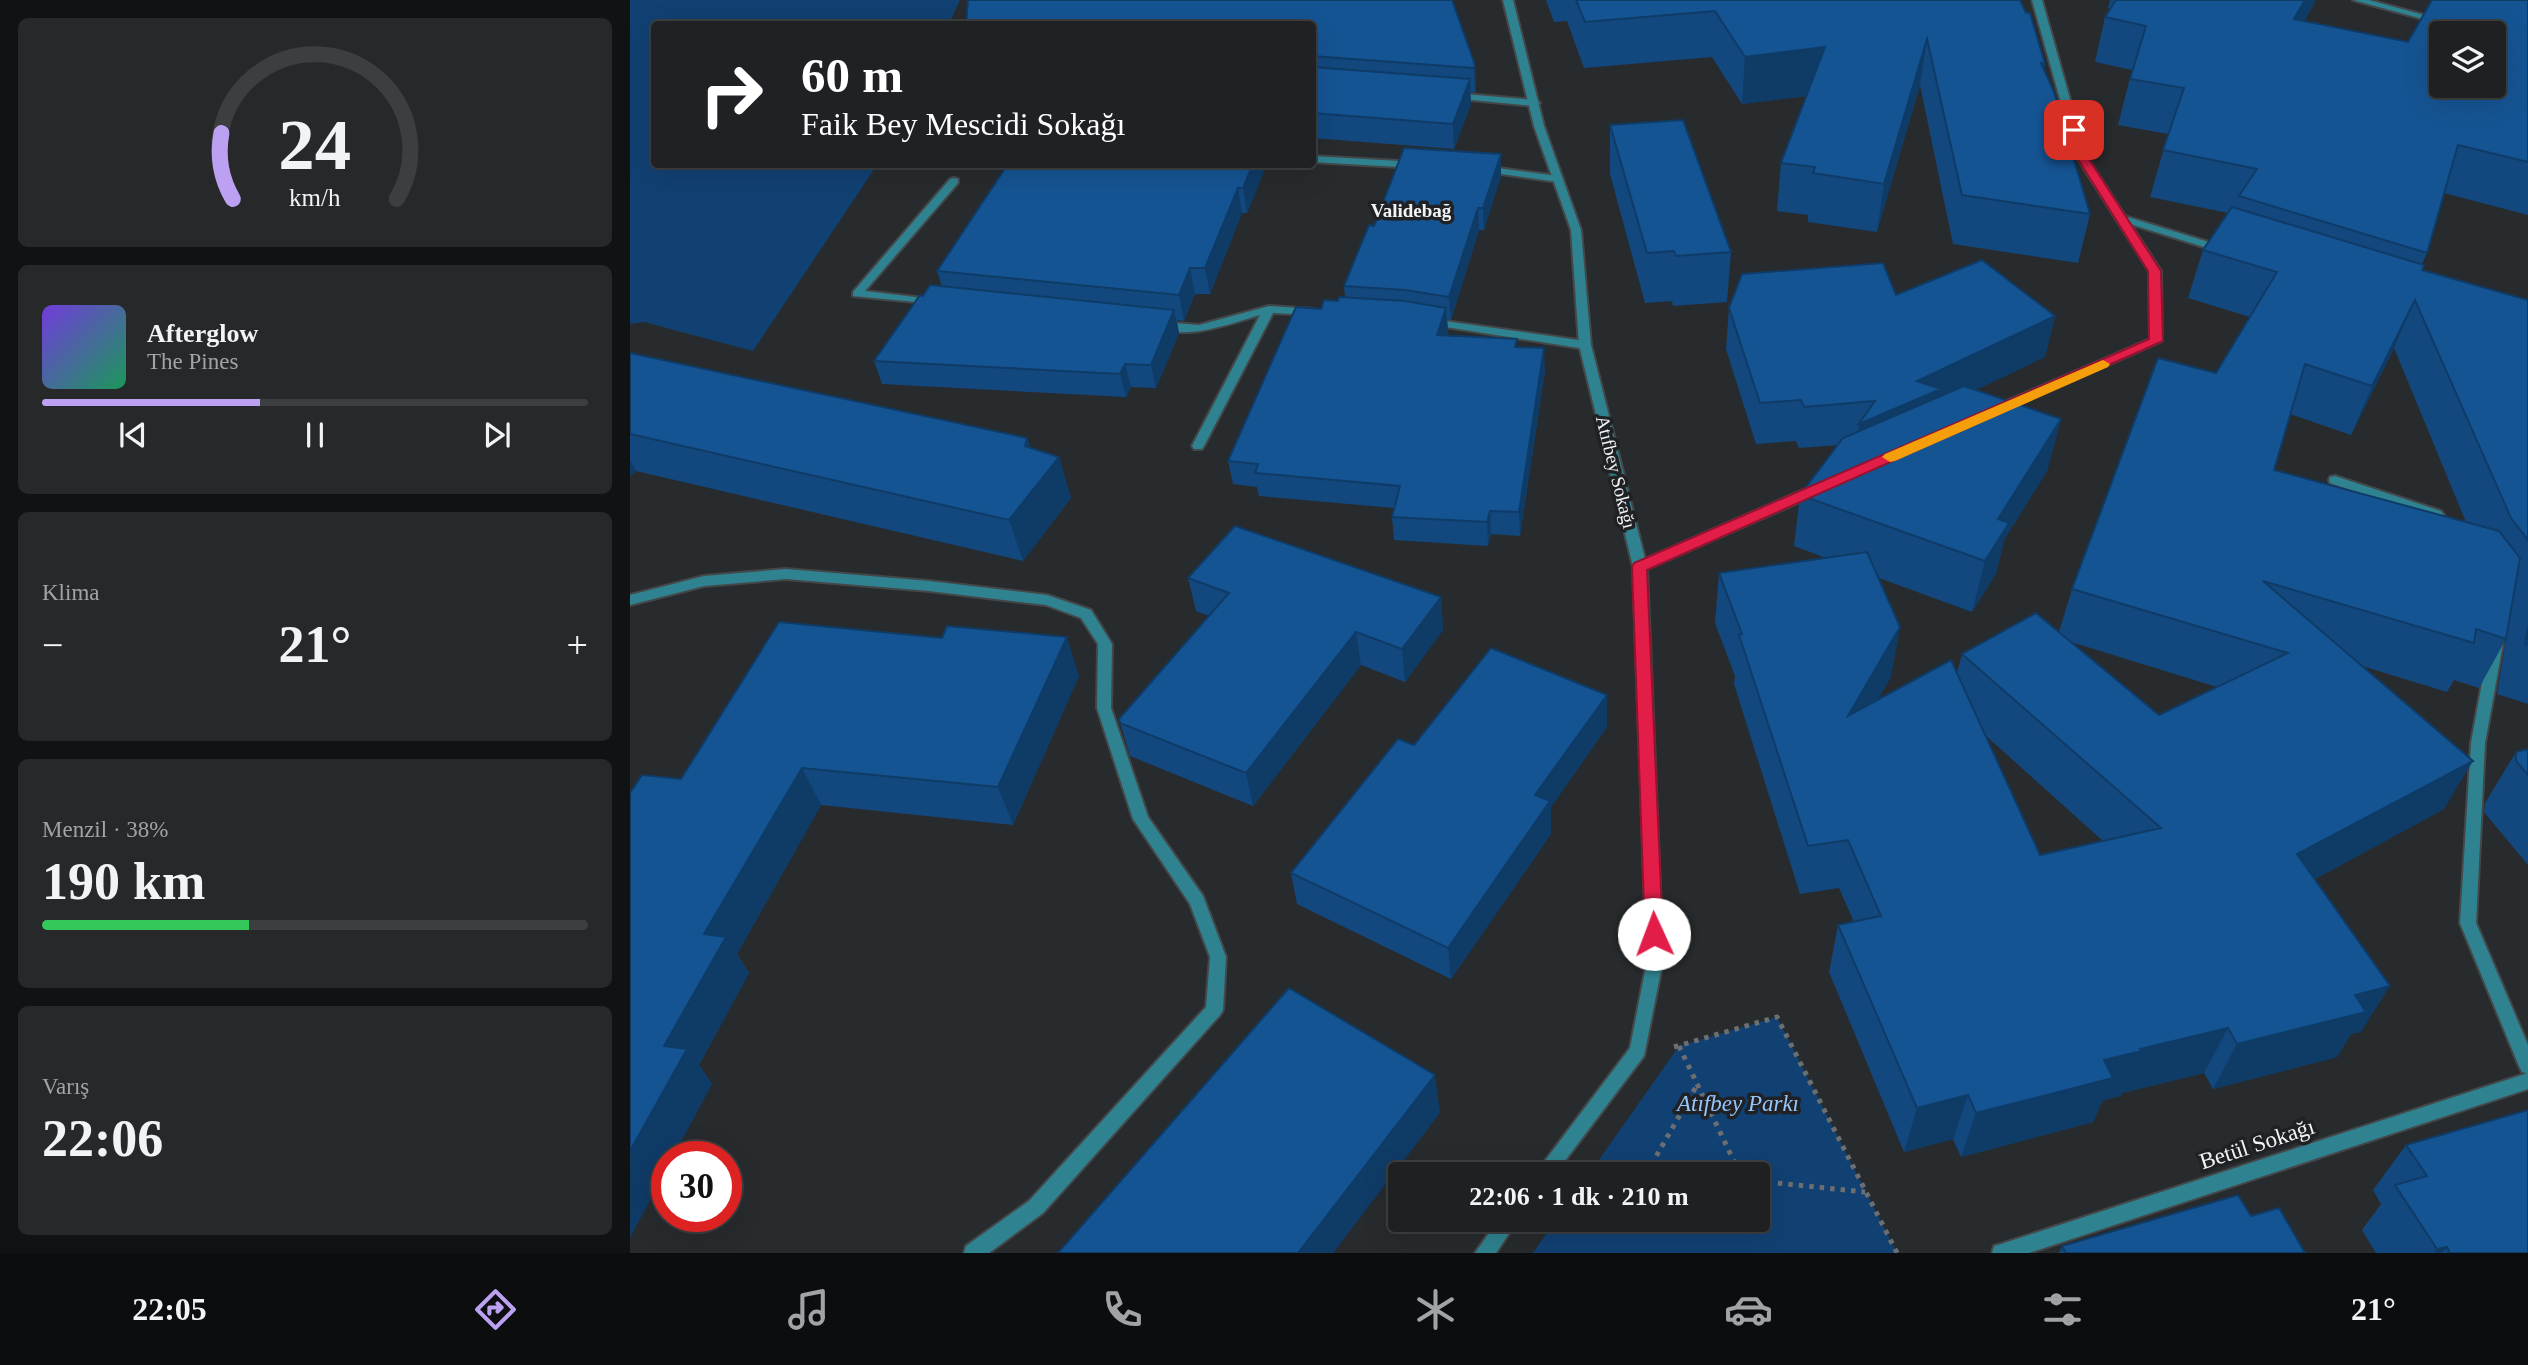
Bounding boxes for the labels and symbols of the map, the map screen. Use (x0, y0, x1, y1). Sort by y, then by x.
pin (2044, 100, 2104, 160)
district label: Validebağ (1371, 200, 1452, 221)
street label: Atıfbey Sokağı (1592, 413, 1640, 531)
position arrow (1617, 897, 1691, 971)
park label: Atıfbey Parkı (1675, 1091, 1799, 1116)
street label: Betül Sokağı (2196, 1114, 2318, 1174)
speed limit sign: 30 (651, 1141, 742, 1232)

